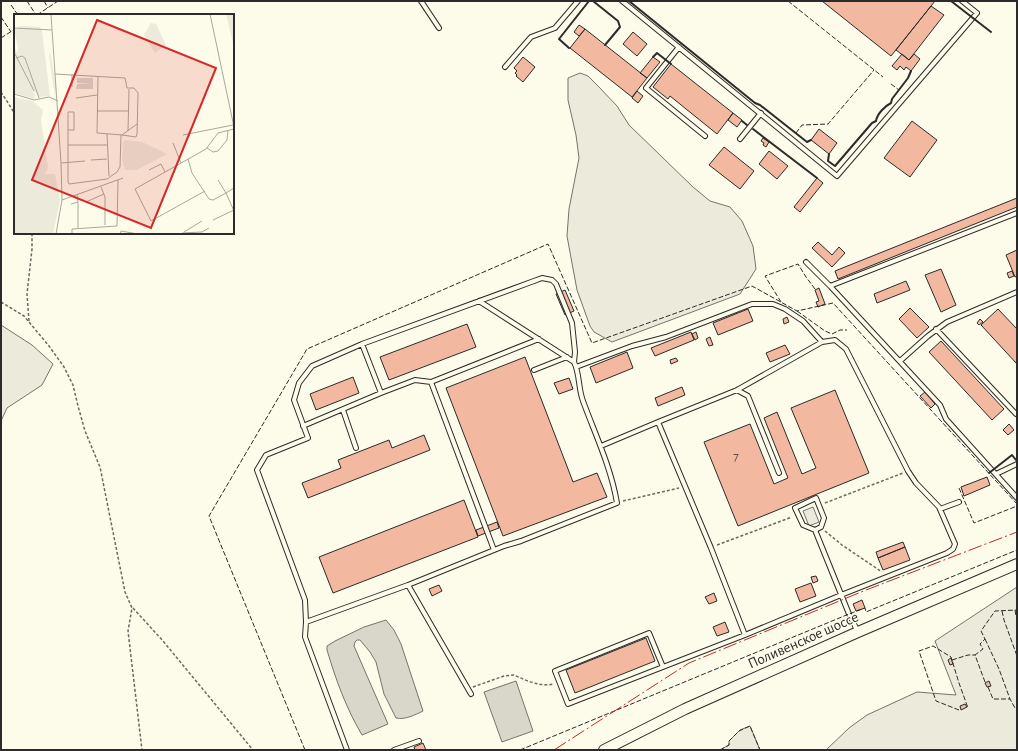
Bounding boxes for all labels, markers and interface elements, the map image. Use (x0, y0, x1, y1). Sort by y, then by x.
inset map (14, 14, 234, 234)
house number: 7 (733, 450, 739, 463)
street label: Поливенское шоссе (746, 609, 861, 672)

